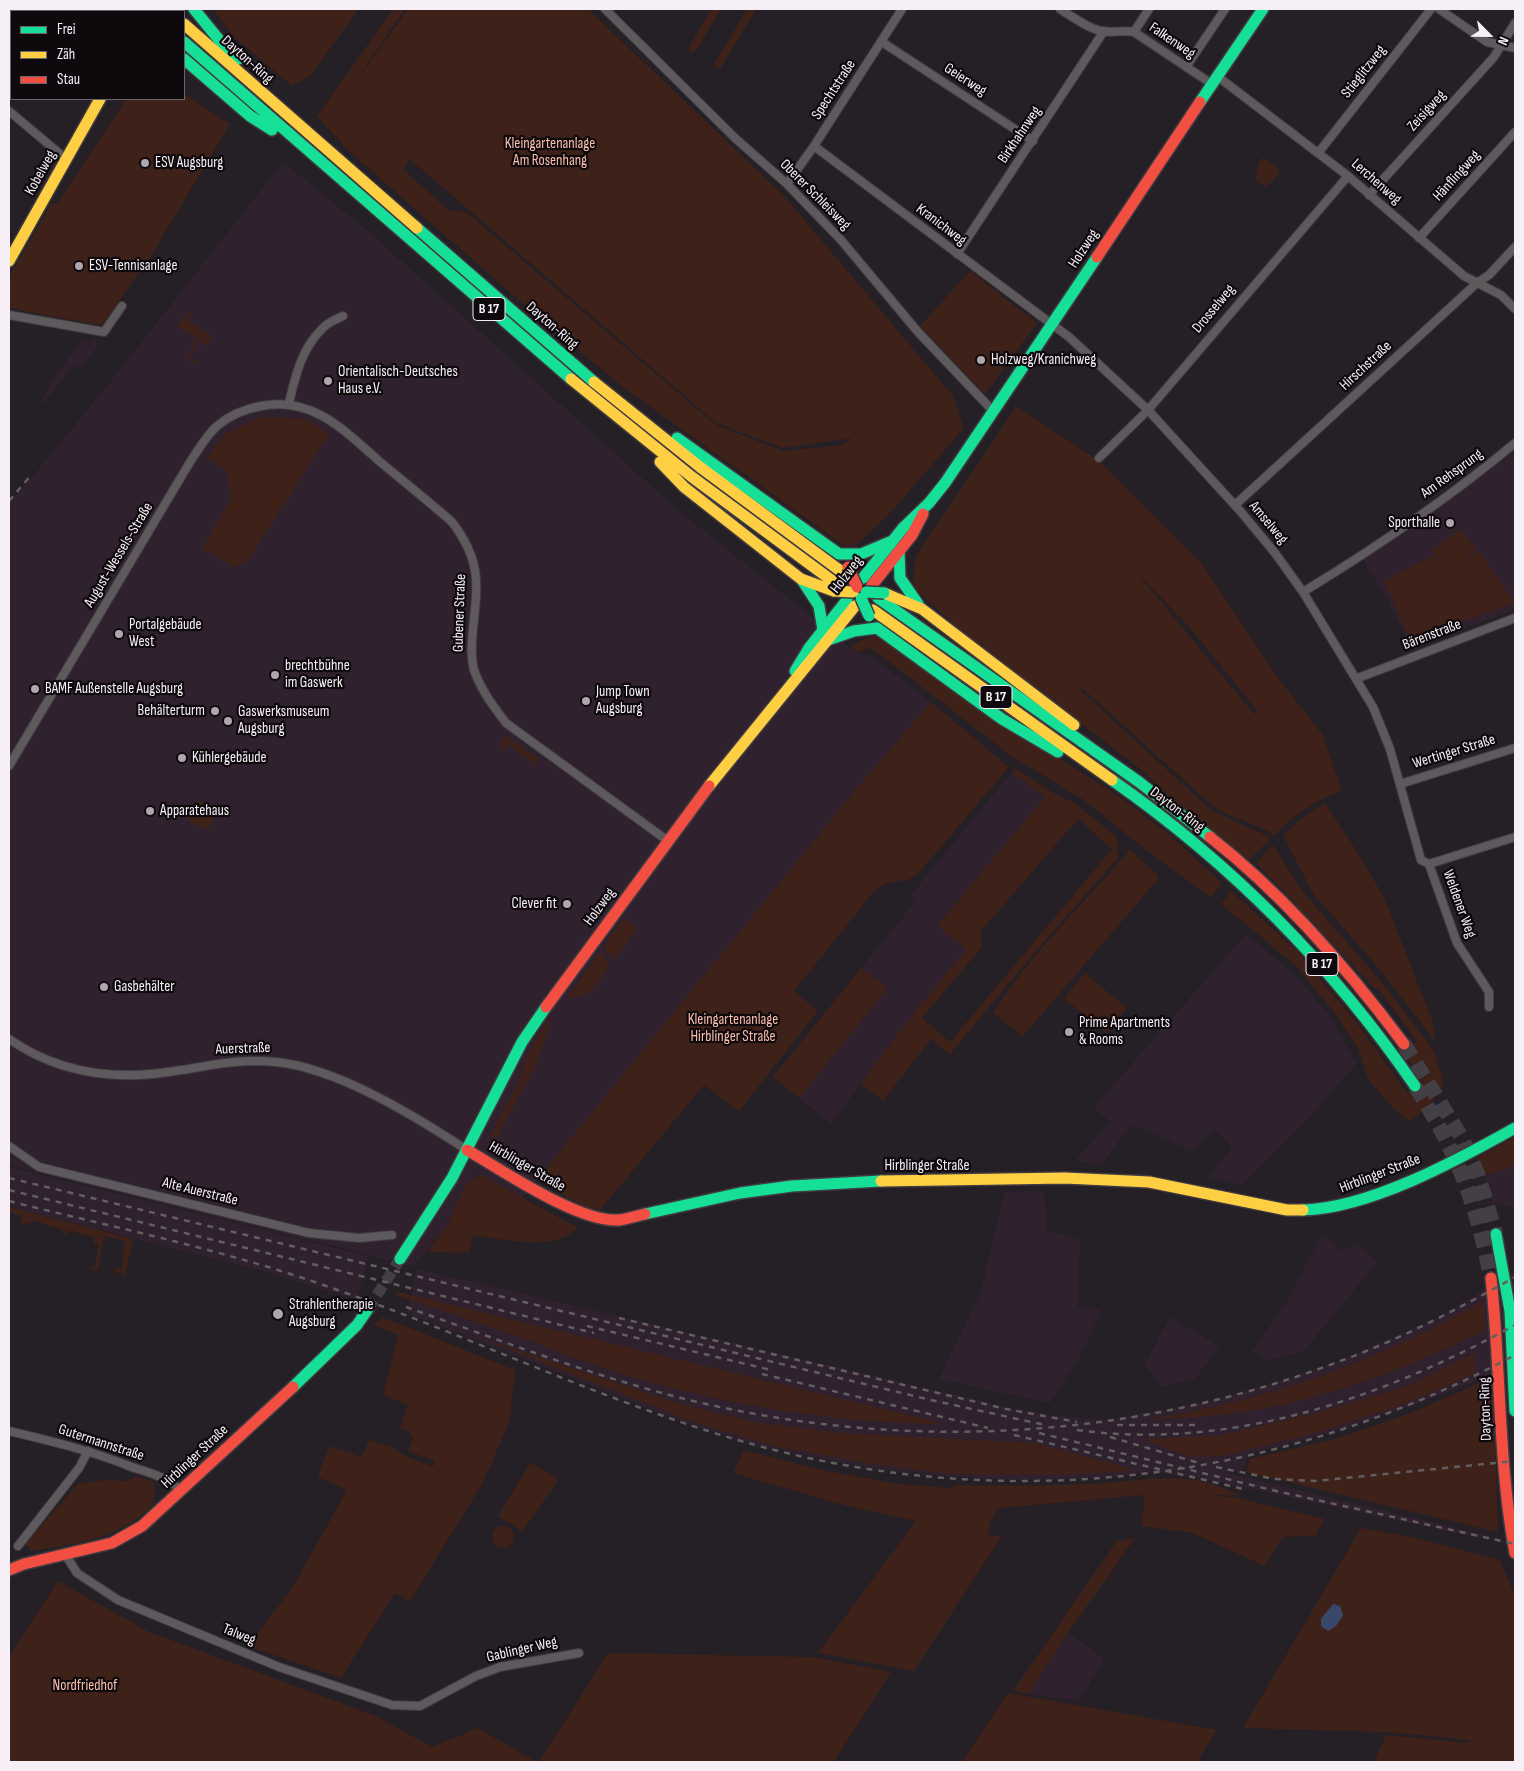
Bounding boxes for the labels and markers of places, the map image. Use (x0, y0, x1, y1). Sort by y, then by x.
place label: ESV Augsburg (155, 154, 223, 172)
marker: ESV Augsburg (139, 157, 151, 169)
place label: ESV-Tennisanlage (89, 257, 177, 275)
marker: ESV-Tennisanlage (73, 260, 85, 272)
place label: Holzweg/Kranichweg (991, 351, 1096, 369)
marker: Holzweg/Kranichweg (975, 354, 987, 366)
place label: Orientalisch-Deutsches Haus e.V. (338, 363, 458, 398)
marker: Orientalisch-Deutsches Haus e.V. (322, 375, 334, 387)
place label: Sporthalle (1388, 514, 1440, 532)
marker: Sporthalle (1444, 517, 1456, 529)
place label: Portalgebäude West (129, 616, 202, 651)
marker: Portalgebäude West (113, 628, 125, 640)
place label: brechtbühne im Gaswerk (285, 657, 350, 692)
marker: brechtbühne im Gaswerk (269, 669, 281, 681)
place label: BAMF Außenstelle Augsburg (45, 680, 183, 698)
marker: BAMF Außenstelle Augsburg (29, 683, 41, 695)
place label: Jump Town Augsburg (596, 683, 650, 718)
marker: Jump Town Augsburg (580, 695, 592, 707)
place label: Behälterturm (138, 702, 205, 720)
place label: Gaswerksmuseum Augsburg (238, 703, 329, 738)
marker: Behälterturm (209, 705, 221, 717)
marker: Gaswerksmuseum Augsburg (222, 715, 234, 727)
place label: Kühlergebäude (192, 749, 267, 767)
marker: Kühlergebäude (176, 752, 188, 764)
place label: Apparatehaus (160, 802, 229, 820)
marker: Apparatehaus (144, 805, 156, 817)
place label: Clever fit (511, 895, 557, 913)
marker: Clever fit (561, 898, 573, 910)
place label: Gasbehälter (114, 978, 175, 996)
marker: Gasbehälter (98, 981, 110, 993)
place label: Prime Apartments & Rooms (1079, 1014, 1170, 1049)
marker: Prime Apartments & Rooms (1063, 1026, 1075, 1038)
place label: Strahlentherapie Augsburg (289, 1296, 373, 1331)
marker: Strahlentherapie Augsburg (271, 1307, 285, 1321)

